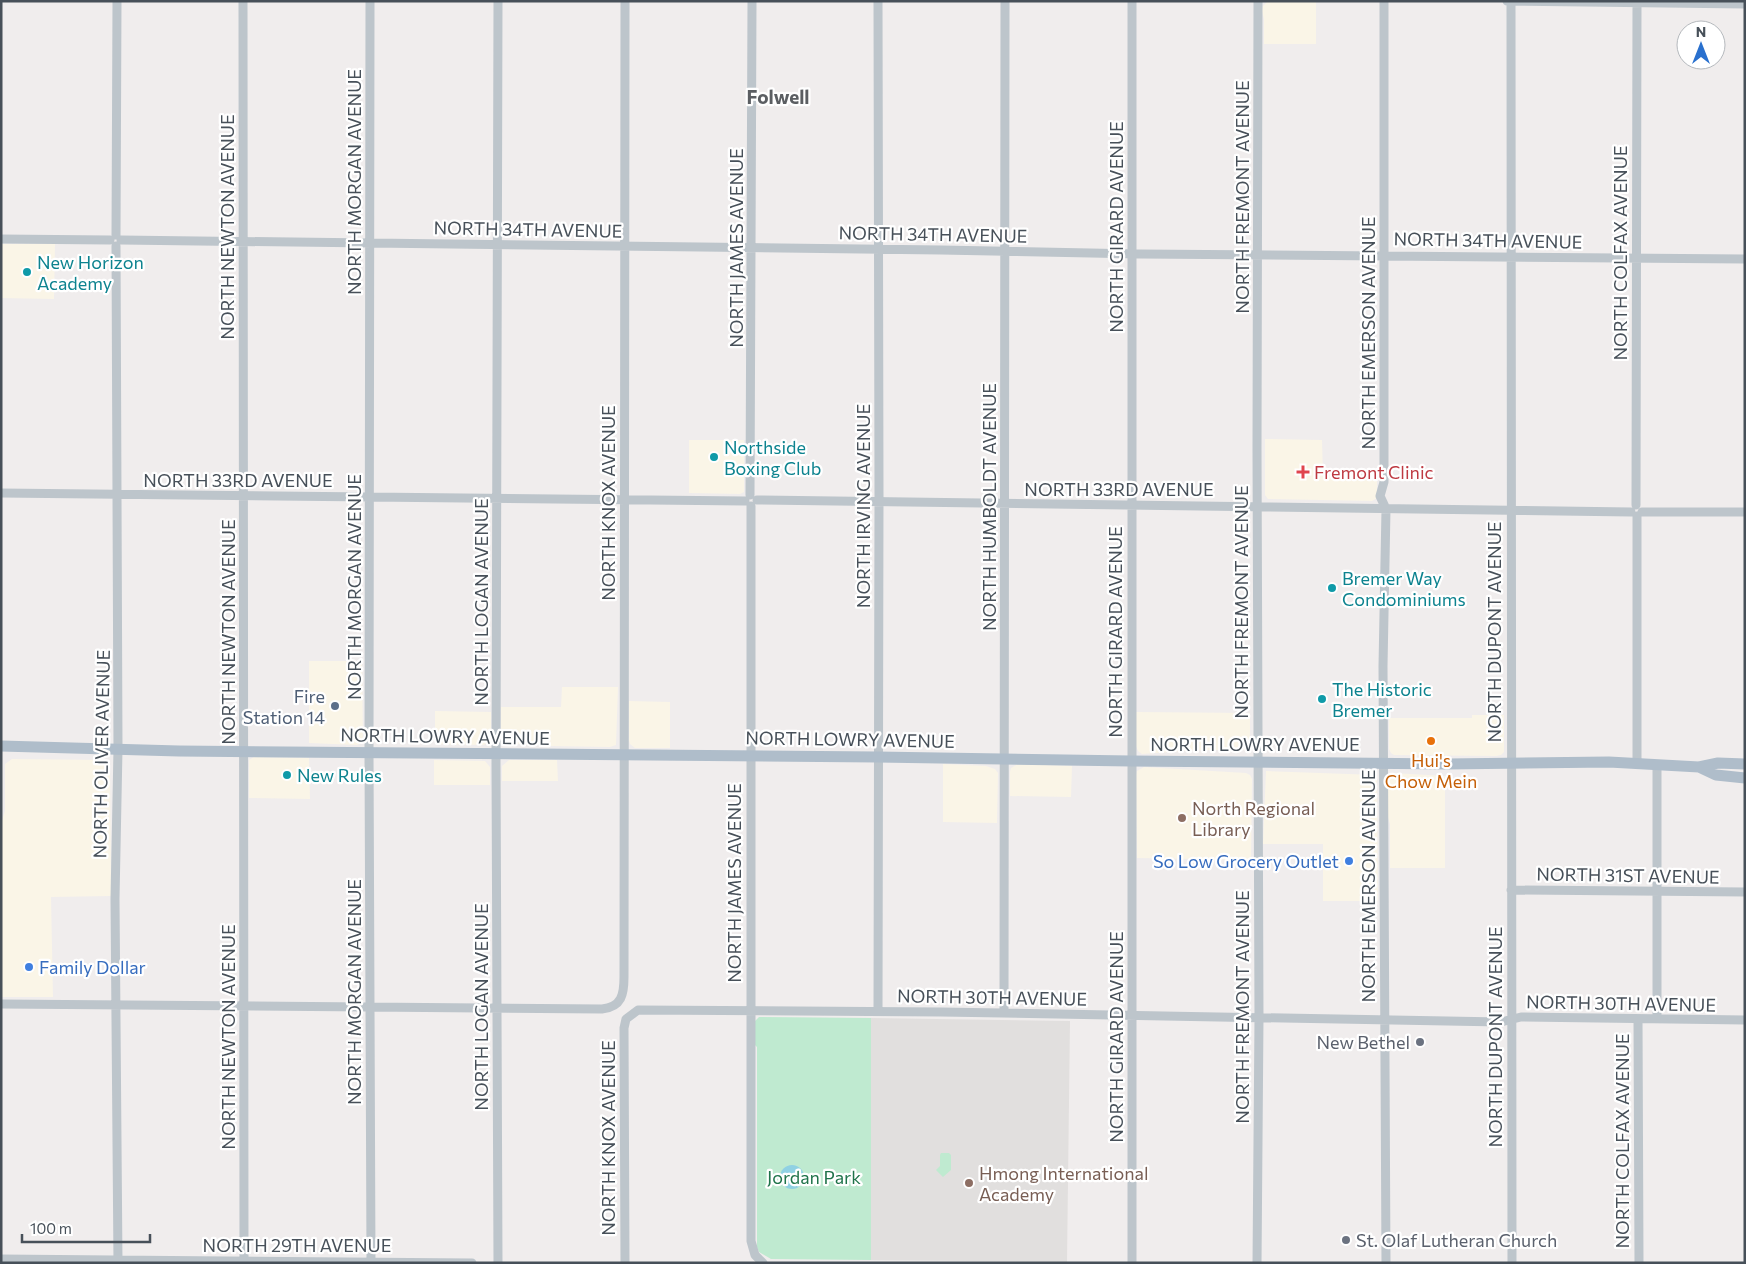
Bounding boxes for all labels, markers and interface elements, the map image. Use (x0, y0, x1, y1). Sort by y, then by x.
north arrow (1676, 20, 1726, 70)
text: N (1696, 23, 1706, 40)
street label: NORTH MORGAN AVENUE (343, 69, 365, 295)
street label: NORTH FREMONT AVENUE (1231, 80, 1253, 314)
district label: Folwell (746, 85, 810, 108)
street label: NORTH NEWTON AVENUE (216, 114, 238, 340)
street label: NORTH GIRARD AVENUE (1105, 121, 1127, 333)
street label: NORTH COLFAX AVENUE (1609, 145, 1631, 361)
street label: NORTH JAMES AVENUE (725, 148, 747, 348)
street label: NORTH 34TH AVENUE (433, 216, 623, 242)
street label: NORTH EMERSON AVENUE (1357, 217, 1379, 449)
street label: NORTH 34TH AVENUE (838, 221, 1028, 247)
street label: NORTH 34TH AVENUE (1393, 227, 1583, 253)
place label: New Horizon Academy (37, 251, 144, 294)
marker: New Horizon Academy (21, 266, 33, 278)
street label: NORTH HUMBOLDT AVENUE (978, 383, 1000, 631)
street label: NORTH IRVING AVENUE (852, 404, 874, 608)
street label: NORTH KNOX AVENUE (597, 405, 619, 601)
place label: Northside Boxing Club (724, 436, 821, 479)
marker: Northside Boxing Club (708, 451, 720, 463)
place label: Fremont Clinic (1314, 461, 1434, 483)
marker: Fremont Clinic (1296, 465, 1310, 479)
street label: NORTH 33RD AVENUE (143, 469, 333, 491)
street label: NORTH MORGAN AVENUE (343, 474, 365, 700)
street label: NORTH 33RD AVENUE (1024, 478, 1214, 500)
street label: NORTH FREMONT AVENUE (1230, 485, 1252, 719)
street label: NORTH LOGAN AVENUE (470, 498, 492, 706)
street label: NORTH NEWTON AVENUE (217, 519, 239, 745)
street label: NORTH DUPONT AVENUE (1483, 522, 1505, 742)
street label: NORTH GIRARD AVENUE (1104, 526, 1126, 738)
place label: Bremer Way Condominiums (1342, 567, 1466, 610)
marker: Bremer Way Condominiums (1326, 582, 1338, 594)
street label: NORTH OLIVER AVENUE (88, 650, 114, 858)
place label: The Historic Bremer (1332, 678, 1432, 721)
place label: Fire Station 14 (243, 685, 325, 728)
marker: The Historic Bremer (1316, 693, 1328, 705)
marker: Fire Station 14 (329, 700, 341, 712)
street label: NORTH LOWRY AVENUE (340, 723, 550, 749)
street label: NORTH LOWRY AVENUE (745, 726, 955, 752)
street label: NORTH LOWRY AVENUE (1150, 733, 1360, 755)
marker: Hui's Chow Mein (1425, 735, 1437, 747)
place label: Hui's Chow Mein (1385, 749, 1477, 792)
place label: New Rules (297, 764, 382, 786)
marker: New Rules (281, 769, 293, 781)
street label: NORTH EMERSON AVENUE (1357, 770, 1379, 1002)
street label: NORTH JAMES AVENUE (723, 783, 745, 983)
place label: North Regional Library (1192, 797, 1315, 840)
marker: North Regional Library (1176, 812, 1188, 824)
place label: So Low Grocery Outlet (1153, 850, 1339, 872)
marker: So Low Grocery Outlet (1343, 855, 1355, 867)
street label: NORTH 31ST AVENUE (1536, 862, 1720, 888)
street label: NORTH MORGAN AVENUE (343, 879, 365, 1105)
street label: NORTH FREMONT AVENUE (1231, 890, 1253, 1124)
street label: NORTH LOGAN AVENUE (470, 903, 492, 1111)
street label: NORTH NEWTON AVENUE (217, 924, 239, 1150)
street label: NORTH DUPONT AVENUE (1484, 927, 1506, 1147)
street label: NORTH GIRARD AVENUE (1105, 931, 1127, 1143)
place label: Family Dollar (39, 956, 146, 978)
marker: Family Dollar (23, 961, 35, 973)
street label: NORTH 30TH AVENUE (897, 984, 1087, 1010)
street label: NORTH 30TH AVENUE (1526, 990, 1716, 1016)
place label: New Bethel (1317, 1031, 1410, 1053)
street label: NORTH COLFAX AVENUE (1611, 1033, 1633, 1249)
marker: New Bethel (1414, 1036, 1426, 1048)
street label: NORTH KNOX AVENUE (597, 1040, 619, 1236)
place label: Hmong International Academy (979, 1162, 1149, 1205)
park label: Jordan Park (767, 1166, 861, 1188)
marker: Hmong International Academy (963, 1177, 975, 1189)
scale bar (22, 1212, 150, 1244)
text: 100 m (30, 1219, 72, 1237)
place label: St. Olaf Lutheran Church (1356, 1229, 1557, 1251)
street label: NORTH 29TH AVENUE (203, 1234, 391, 1256)
marker: St. Olaf Lutheran Church (1340, 1234, 1352, 1246)

